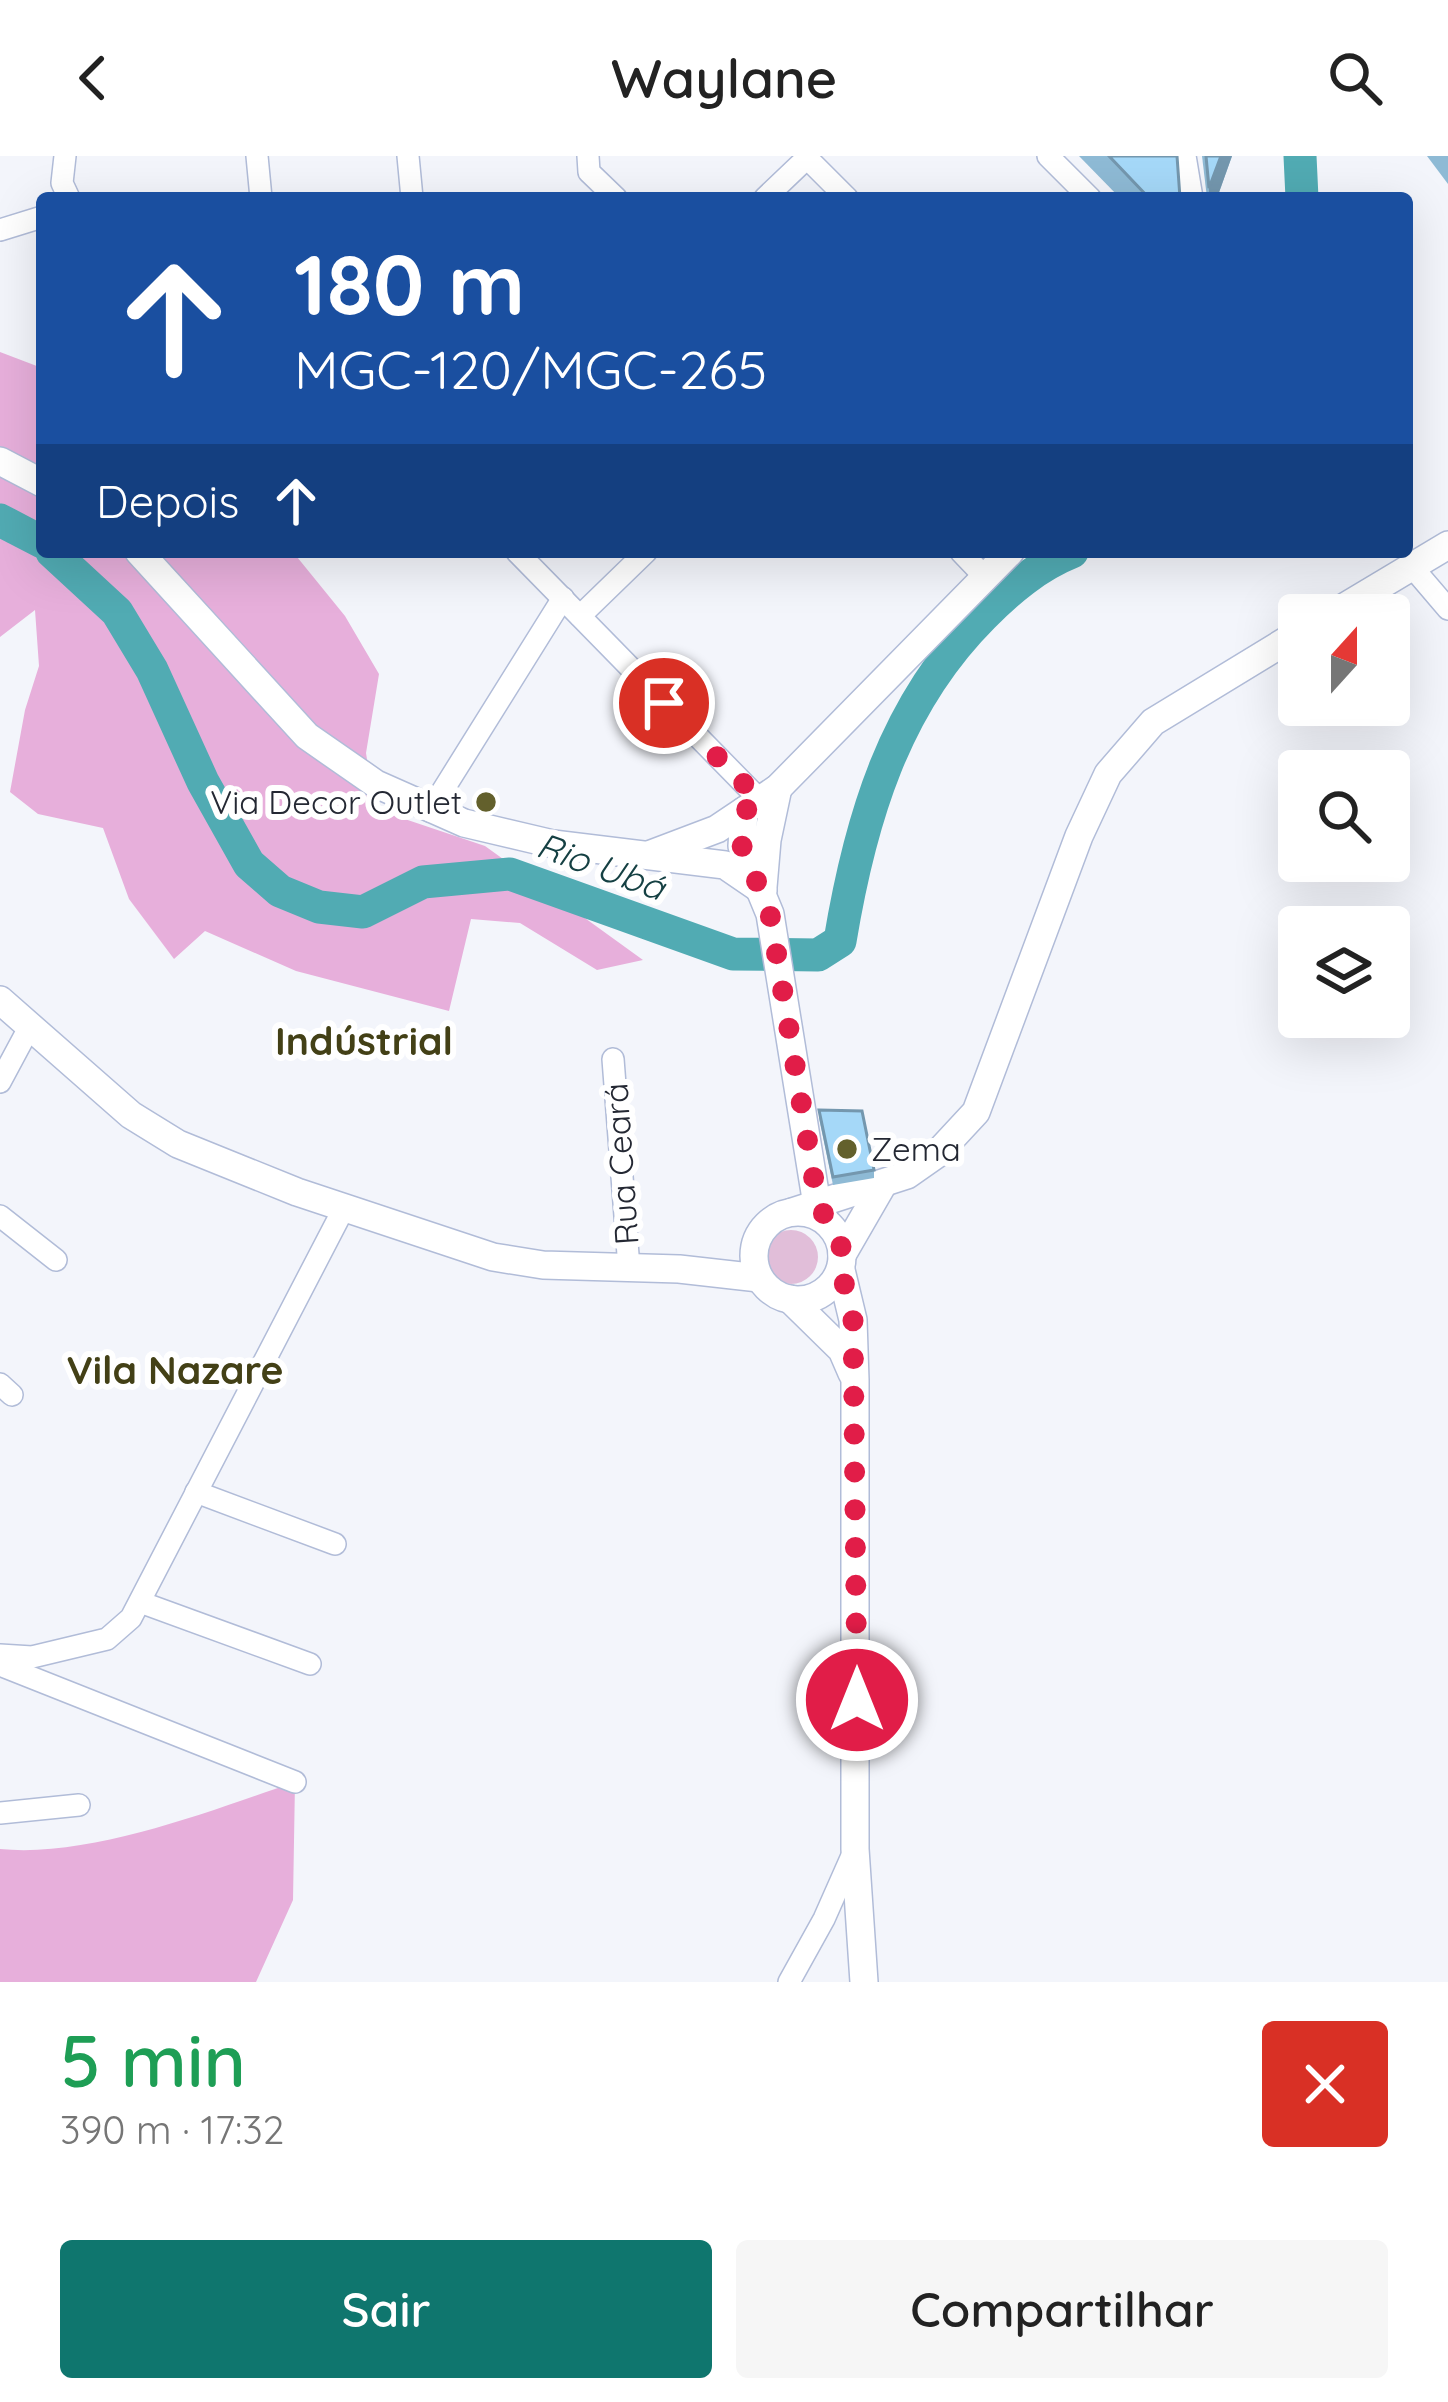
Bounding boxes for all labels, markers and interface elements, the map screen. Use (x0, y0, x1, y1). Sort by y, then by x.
text: Waylane (611, 44, 837, 112)
icon: back (60, 45, 126, 111)
icon: search (1322, 45, 1388, 111)
text: 180 m (294, 231, 525, 336)
icon: ahead (96, 240, 252, 396)
text: MGC-120/MGC-265 (294, 335, 767, 403)
icon: ahead (263, 468, 329, 534)
text: Depois (96, 473, 239, 529)
north arrow (1278, 594, 1410, 726)
map controls (1278, 594, 1410, 1038)
pin (613, 652, 715, 754)
icon: arrive (631, 670, 697, 736)
button: search (1278, 750, 1410, 882)
place label: Via Decor Outlet (210, 781, 462, 822)
marker: Via Decor Outlet (473, 789, 499, 815)
water label: Rio Ubá (531, 822, 673, 910)
button: layers (1278, 906, 1410, 1038)
district label: Indústrial (275, 1016, 453, 1065)
street label: Rua Ceará (594, 1082, 647, 1246)
place label: Zema (871, 1128, 961, 1169)
marker: Zema (834, 1136, 860, 1162)
district label: Vila Nazare (66, 1345, 284, 1394)
position arrow (794, 1637, 920, 1763)
text: 5 min (60, 2015, 246, 2105)
button: close (1262, 2021, 1388, 2147)
text: 390 m · 17:32 (60, 2105, 284, 2154)
button: Sair (60, 2240, 712, 2378)
button: Compartilhar (736, 2240, 1388, 2378)

